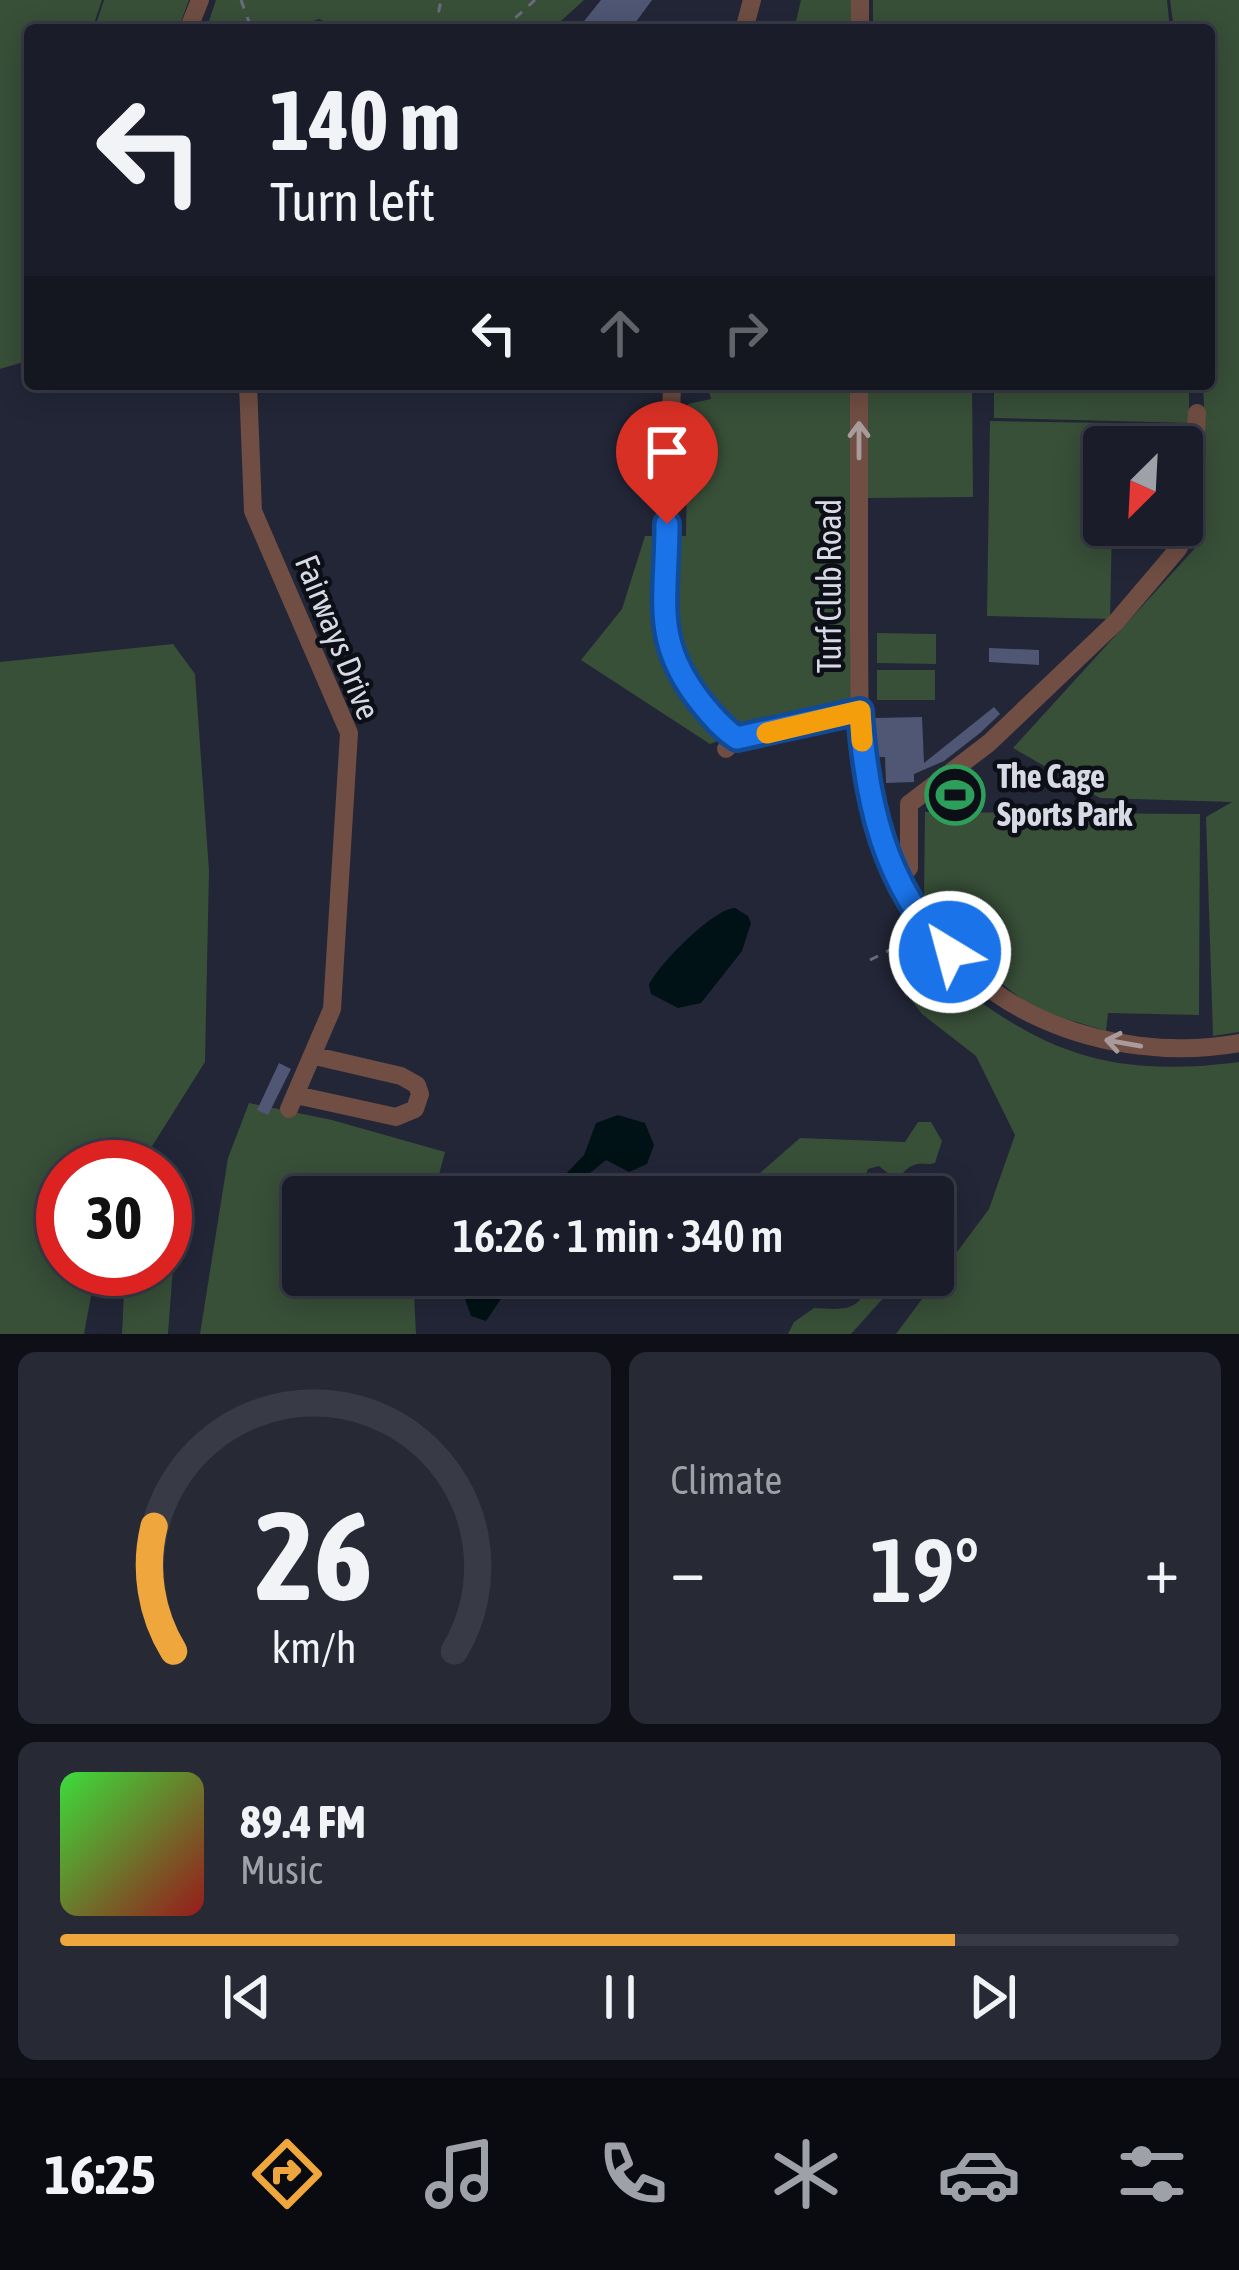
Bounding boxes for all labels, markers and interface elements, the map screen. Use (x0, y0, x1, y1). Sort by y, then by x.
icon: left (72, 72, 228, 228)
text: 140 m (270, 72, 460, 168)
text: Turn left (270, 171, 435, 232)
icon: left (461, 300, 527, 366)
icon: ahead (587, 300, 653, 366)
icon: right (713, 300, 779, 366)
pin (616, 401, 718, 524)
icon: arrive (634, 419, 700, 485)
one-way arrow (848, 421, 870, 460)
north arrow (1083, 426, 1203, 546)
map controls (1083, 426, 1203, 546)
street label: Turf Club Road (810, 499, 848, 673)
street label: Fairways Drive (288, 549, 388, 725)
place label: The Cage Sports Park (997, 757, 1133, 833)
sports icon: The Cage Sports Park (924, 764, 986, 826)
position arrow (887, 889, 1013, 1015)
one-way arrow (1104, 1030, 1143, 1053)
speed limit sign: 30 (36, 1140, 192, 1296)
text: 16:26 · 1 min · 340 m (453, 1210, 783, 1262)
text: Climate (671, 1458, 782, 1502)
text: 26 (256, 1483, 373, 1626)
text: 19° (870, 1518, 979, 1621)
text: − (671, 1531, 705, 1607)
text: + (1145, 1531, 1179, 1607)
text: km/h (272, 1623, 357, 1672)
text: 89.4 FM (240, 1796, 366, 1848)
text: Music (240, 1848, 322, 1892)
icon: previous (214, 1964, 280, 2030)
icon: pause (587, 1964, 653, 2030)
icon: next (960, 1964, 1026, 2030)
icon: directions (245, 2132, 329, 2216)
icon: music (418, 2132, 502, 2216)
icon: phone (591, 2132, 675, 2216)
icon: climate (764, 2132, 848, 2216)
icon: car (937, 2132, 1021, 2216)
icon: filters (1110, 2132, 1194, 2216)
text: 16:25 (45, 2144, 156, 2205)

